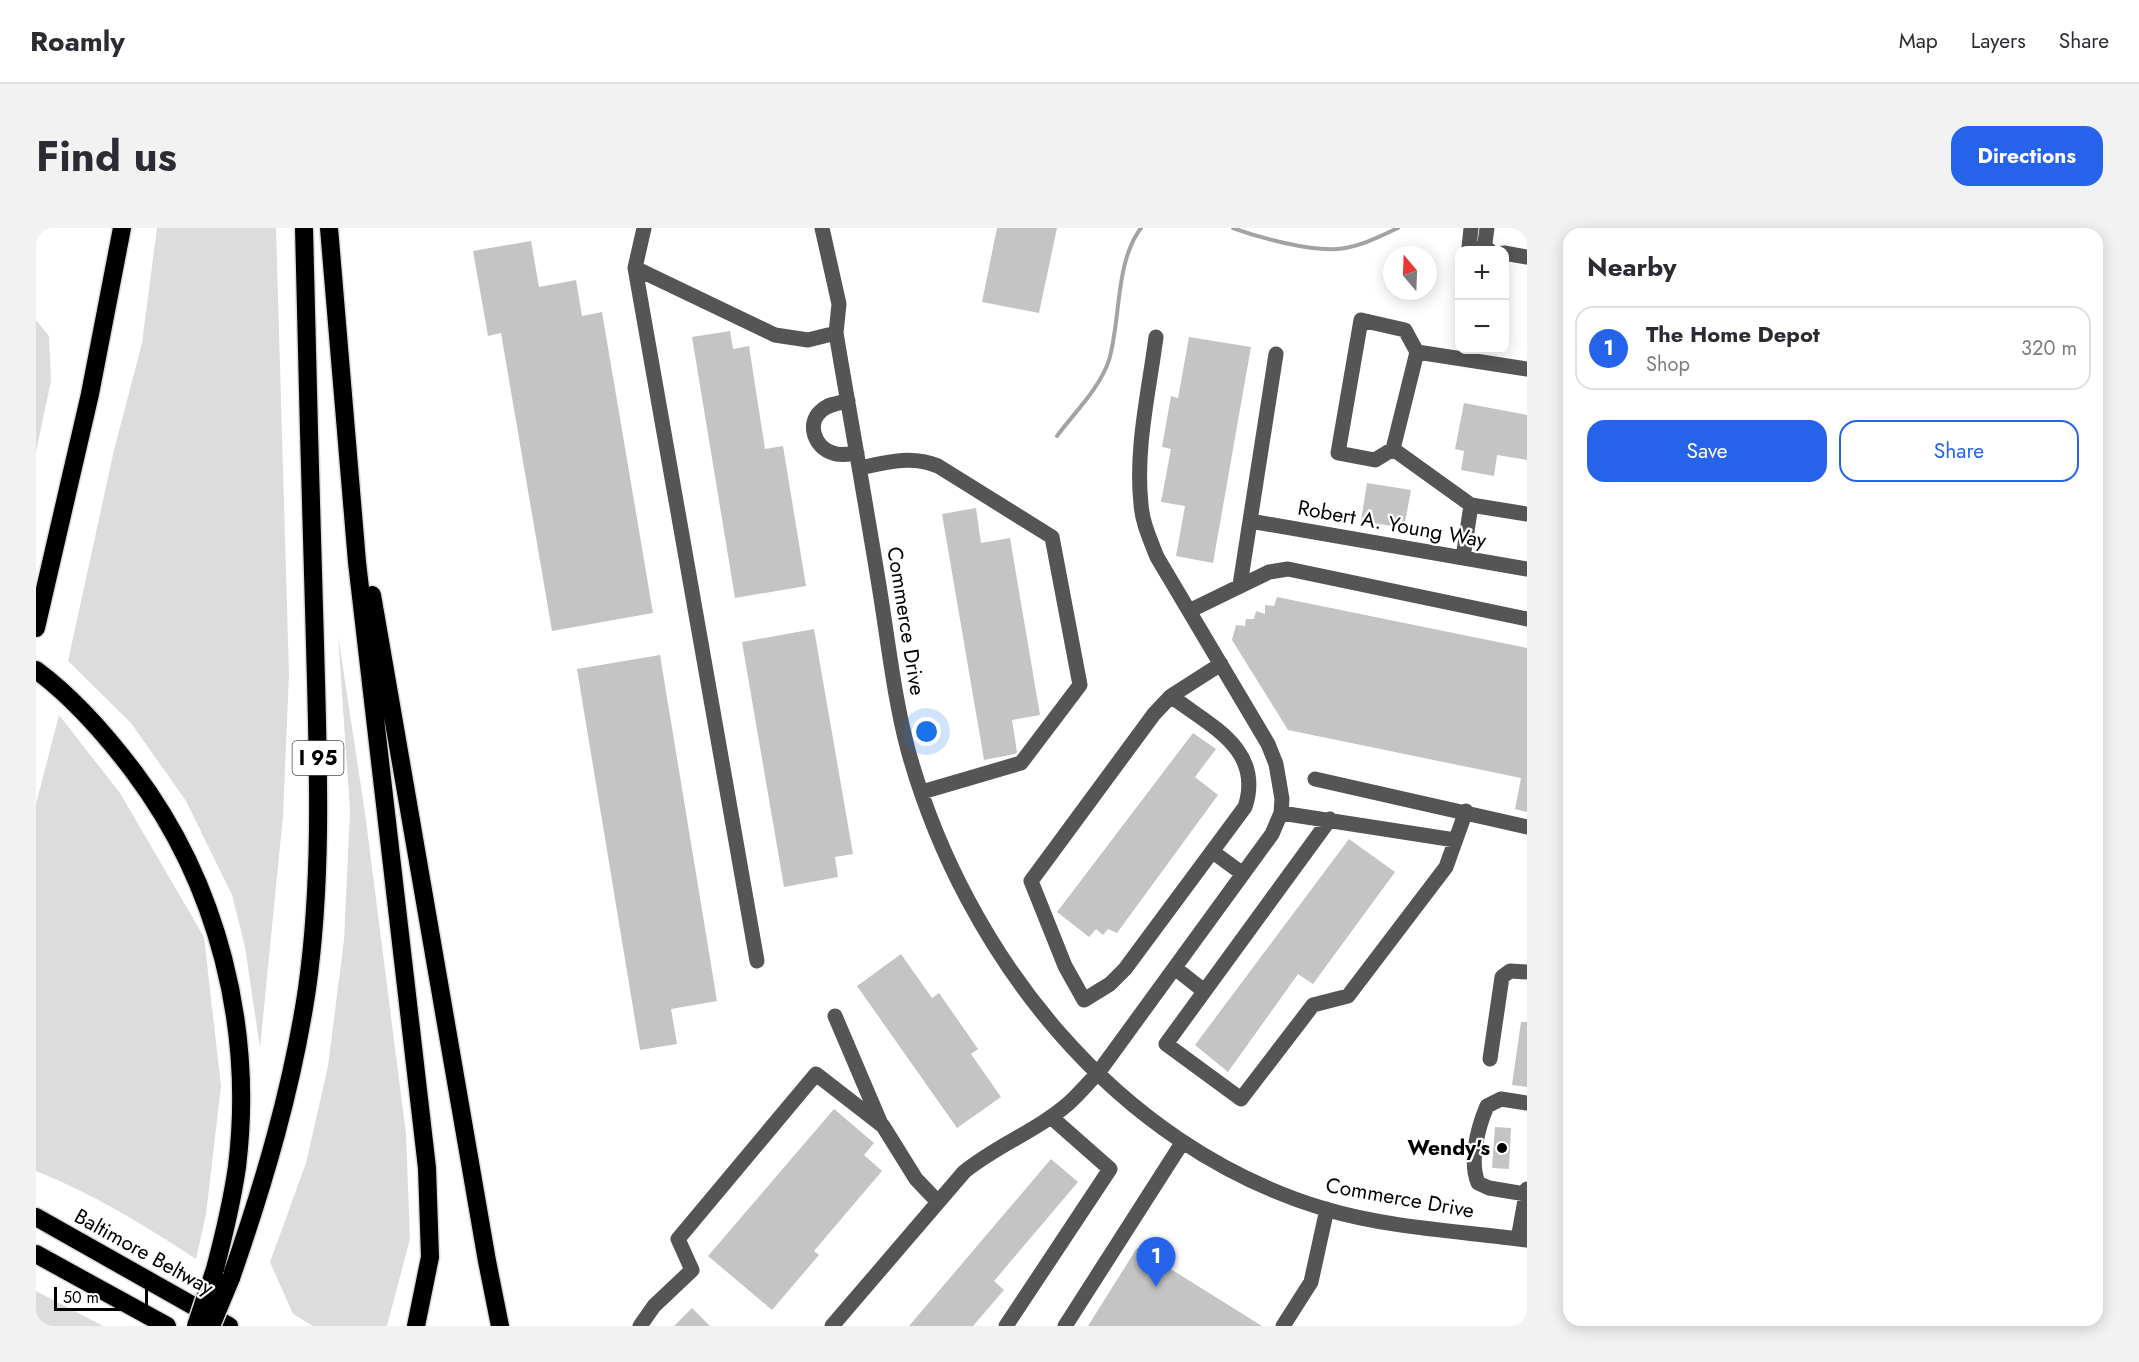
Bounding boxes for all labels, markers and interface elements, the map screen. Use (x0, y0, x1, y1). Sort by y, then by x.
text: Roamly (30, 21, 125, 62)
text: Map (1899, 26, 1938, 56)
text: Layers (1971, 26, 2026, 56)
text: Share (2059, 26, 2109, 56)
text: Find us (36, 126, 177, 187)
button: Directions (1951, 126, 2103, 186)
north arrow (1383, 246, 1437, 300)
map controls (1455, 246, 1509, 354)
button: + (1455, 246, 1509, 300)
text: Nearby (1587, 248, 1676, 286)
button: − (1455, 300, 1509, 354)
text: The Home Depot (1646, 318, 1820, 350)
text: 1 (1603, 334, 1614, 363)
text: 320 m (2021, 334, 2077, 363)
text: Shop (1646, 350, 1690, 379)
button: Save (1587, 420, 1827, 482)
button: Share (1839, 420, 2079, 482)
street label: Robert A. Young Way (1295, 493, 1489, 555)
street label: Commerce Drive (879, 544, 933, 698)
your location (912, 717, 941, 746)
road number: I 95 (292, 741, 344, 775)
place label: Wendy's (1407, 1133, 1490, 1163)
marker: Wendy's (1495, 1141, 1509, 1155)
street label: Commerce Drive (1323, 1170, 1477, 1226)
street label: Baltimore Beltway (69, 1201, 220, 1303)
pin: 1 (1136, 1238, 1176, 1287)
scale bar (54, 1284, 148, 1312)
text: 50 m (63, 1286, 99, 1309)

